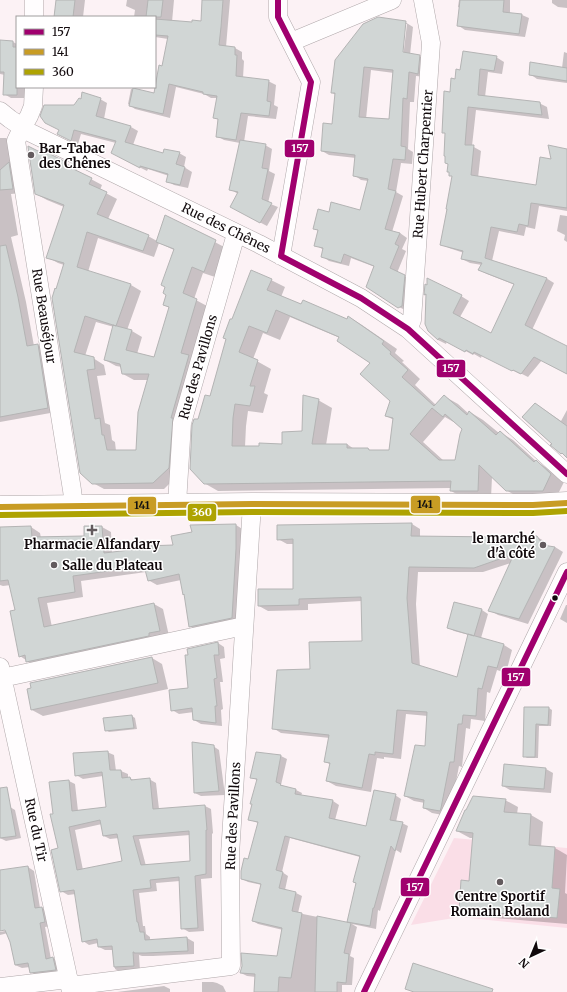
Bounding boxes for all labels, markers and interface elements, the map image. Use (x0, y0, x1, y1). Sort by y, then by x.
legend (16, 16, 156, 88)
text: 157 (52, 24, 71, 39)
text: 141 (52, 44, 69, 59)
text: 360 (52, 64, 74, 79)
street label: Rue Hubert Charpentier (409, 89, 437, 239)
line badge: 157 (284, 139, 315, 158)
place label: Bar-Tabac des Chênes (39, 140, 111, 172)
text: 157 (291, 141, 309, 155)
marker: Bar-Tabac des Chênes (26, 150, 36, 160)
street label: Rue des Chênes (179, 199, 273, 257)
street label: Rue Beauséjour (28, 267, 60, 365)
street label: Rue des Pavillons (175, 313, 221, 421)
line badge: 157 (436, 359, 466, 378)
text: 157 (442, 361, 460, 375)
line badge: 141 (410, 495, 441, 514)
line badge: 141 (127, 496, 157, 515)
text: 141 (417, 497, 433, 511)
text: 141 (134, 498, 150, 512)
line badge: 360 (187, 503, 217, 522)
text: 360 (192, 505, 212, 519)
marker: Pharmacie Alfandary (87, 525, 97, 535)
place label: le marché d'à côté (472, 530, 535, 562)
place label: Pharmacie Alfandary (24, 536, 160, 553)
marker: le marché d'à côté (538, 540, 548, 550)
place label: Salle du Plateau (62, 557, 163, 574)
marker: Salle du Plateau (49, 560, 59, 570)
unlabelled marker (550, 593, 560, 603)
line badge: 157 (501, 667, 531, 687)
text: 157 (507, 670, 525, 684)
street label: Rue des Pavillons (222, 761, 244, 871)
street label: Rue du Tir (21, 796, 51, 864)
line badge: 157 (400, 877, 430, 897)
marker: Centre Sportif Romain Roland (495, 877, 505, 887)
text: 157 (406, 880, 424, 894)
place label: Centre Sportif Romain Roland (451, 888, 549, 920)
north arrow (511, 936, 551, 976)
text: N (516, 955, 532, 971)

